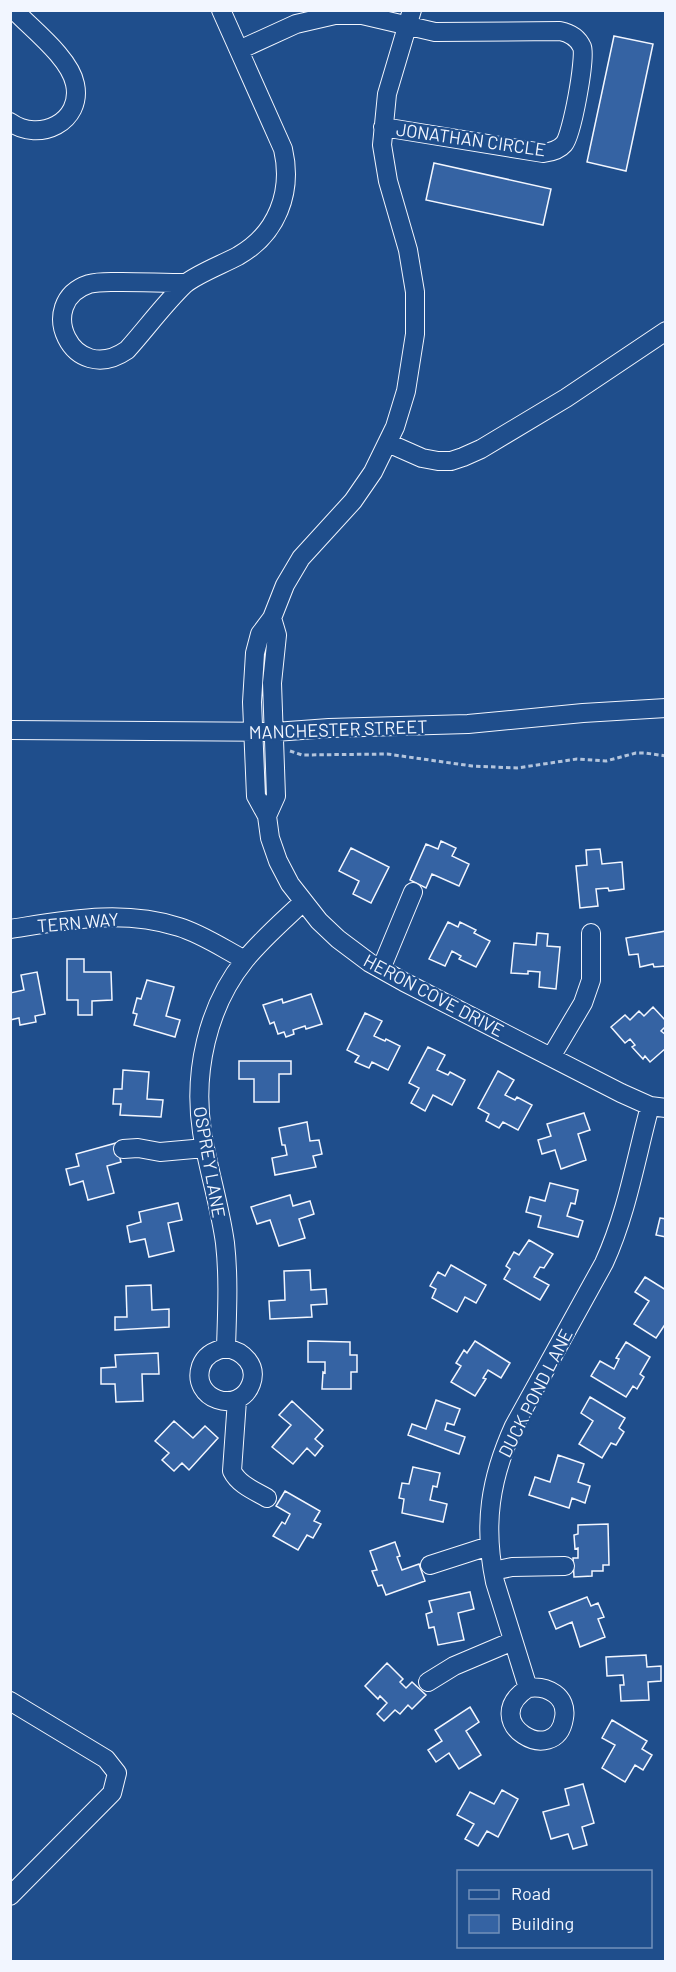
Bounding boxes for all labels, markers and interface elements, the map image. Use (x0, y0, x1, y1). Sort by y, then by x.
street label: JONATHAN CIRCLE (395, 118, 547, 160)
street label: MANCHESTER STREET (248, 715, 428, 743)
street label: TERN WAY (36, 907, 120, 937)
street label: HERON COVE DRIVE (360, 949, 508, 1041)
street label: OSPREY LANE (189, 1105, 231, 1219)
street label: DUCK POND LANE (493, 1325, 577, 1461)
legend (457, 1870, 652, 1948)
text: Road (511, 1882, 551, 1904)
text: Building (511, 1912, 574, 1934)

